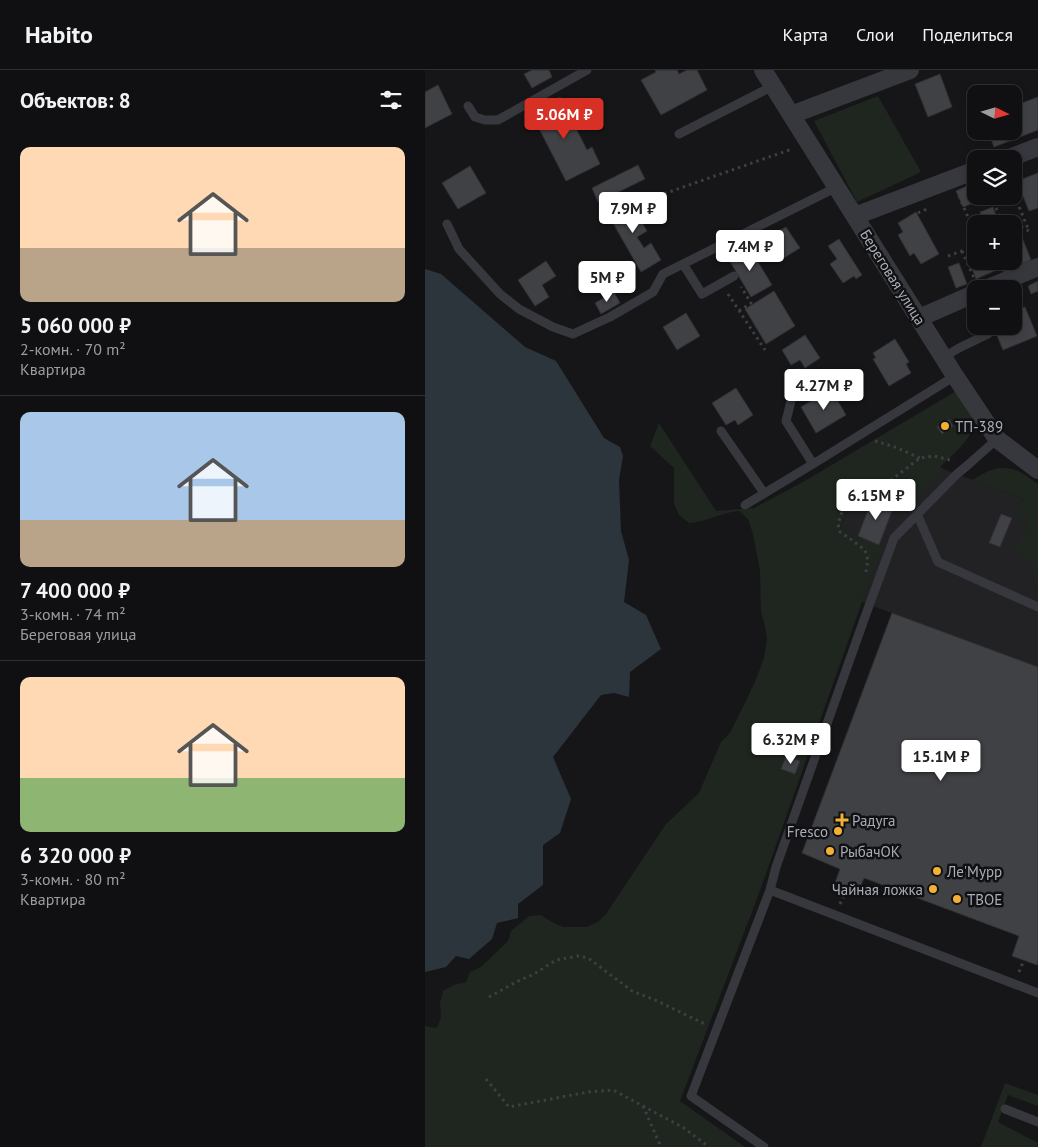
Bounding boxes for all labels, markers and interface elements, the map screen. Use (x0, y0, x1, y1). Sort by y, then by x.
text: Habito (25, 19, 93, 50)
text: Карта (783, 23, 828, 46)
text: Слои (856, 23, 894, 46)
text: Поделиться (922, 23, 1013, 46)
north arrow (967, 85, 1023, 140)
map controls (967, 85, 1022, 335)
icon: filters (377, 86, 405, 114)
text: Объектов: 8 (20, 87, 131, 114)
pin: 5.06M ₽ (518, 98, 610, 140)
text: 5.06M ₽ (535, 104, 593, 124)
button: layers (967, 150, 1022, 205)
icon: home (168, 179, 258, 269)
pin: 7.9M ₽ (592, 191, 674, 234)
text: 7.9M ₽ (610, 198, 656, 218)
button: + (967, 215, 1022, 270)
street label: Береговая улица (856, 226, 930, 328)
pin: 7.4M ₽ (709, 230, 791, 272)
text: 7.4M ₽ (727, 236, 773, 256)
pin: 5M ₽ (577, 260, 637, 303)
text: 5M ₽ (590, 267, 625, 287)
button: − (967, 280, 1022, 335)
text: 5 060 000 ₽ (20, 312, 131, 339)
text: 2-комн. · 70 m² (20, 339, 126, 359)
text: Квартира (20, 359, 86, 379)
pin: 4.27M ₽ (778, 368, 870, 411)
text: 4.27M ₽ (795, 375, 853, 395)
place label: ТП-389 (955, 417, 1003, 436)
marker: ТП-389 (939, 420, 951, 432)
icon: home (168, 445, 258, 535)
pin: 6.15M ₽ (830, 478, 922, 521)
text: 6.15M ₽ (847, 485, 905, 505)
text: 7 400 000 ₽ (20, 577, 130, 604)
text: 3-комн. · 74 m² (20, 604, 126, 624)
text: Береговая улица (20, 624, 136, 644)
icon: home (168, 710, 258, 800)
pin: 6.32M ₽ (745, 722, 837, 765)
text: 6.32M ₽ (762, 729, 820, 749)
pin: 15.1M ₽ (895, 740, 987, 782)
text: 15.1M ₽ (912, 746, 970, 766)
place label: Радуга (852, 811, 895, 830)
marker: Радуга (836, 814, 848, 826)
place label: Fresco (787, 822, 828, 841)
marker: Fresco (832, 825, 844, 837)
text: 6 320 000 ₽ (20, 842, 131, 869)
place label: РыбачОК (840, 842, 900, 861)
marker: РыбачОК (824, 845, 836, 857)
place label: Ле'Мурр (946, 862, 1002, 881)
marker: Ле'Мурр (931, 865, 943, 877)
text: 3-комн. · 80 m² (20, 869, 126, 889)
place label: Чайная ложка (832, 880, 923, 899)
marker: Чайная ложка (927, 883, 939, 895)
text: Квартира (20, 889, 86, 909)
place label: ТВОЕ (967, 890, 1002, 909)
marker: ТВОЕ (951, 893, 963, 905)

